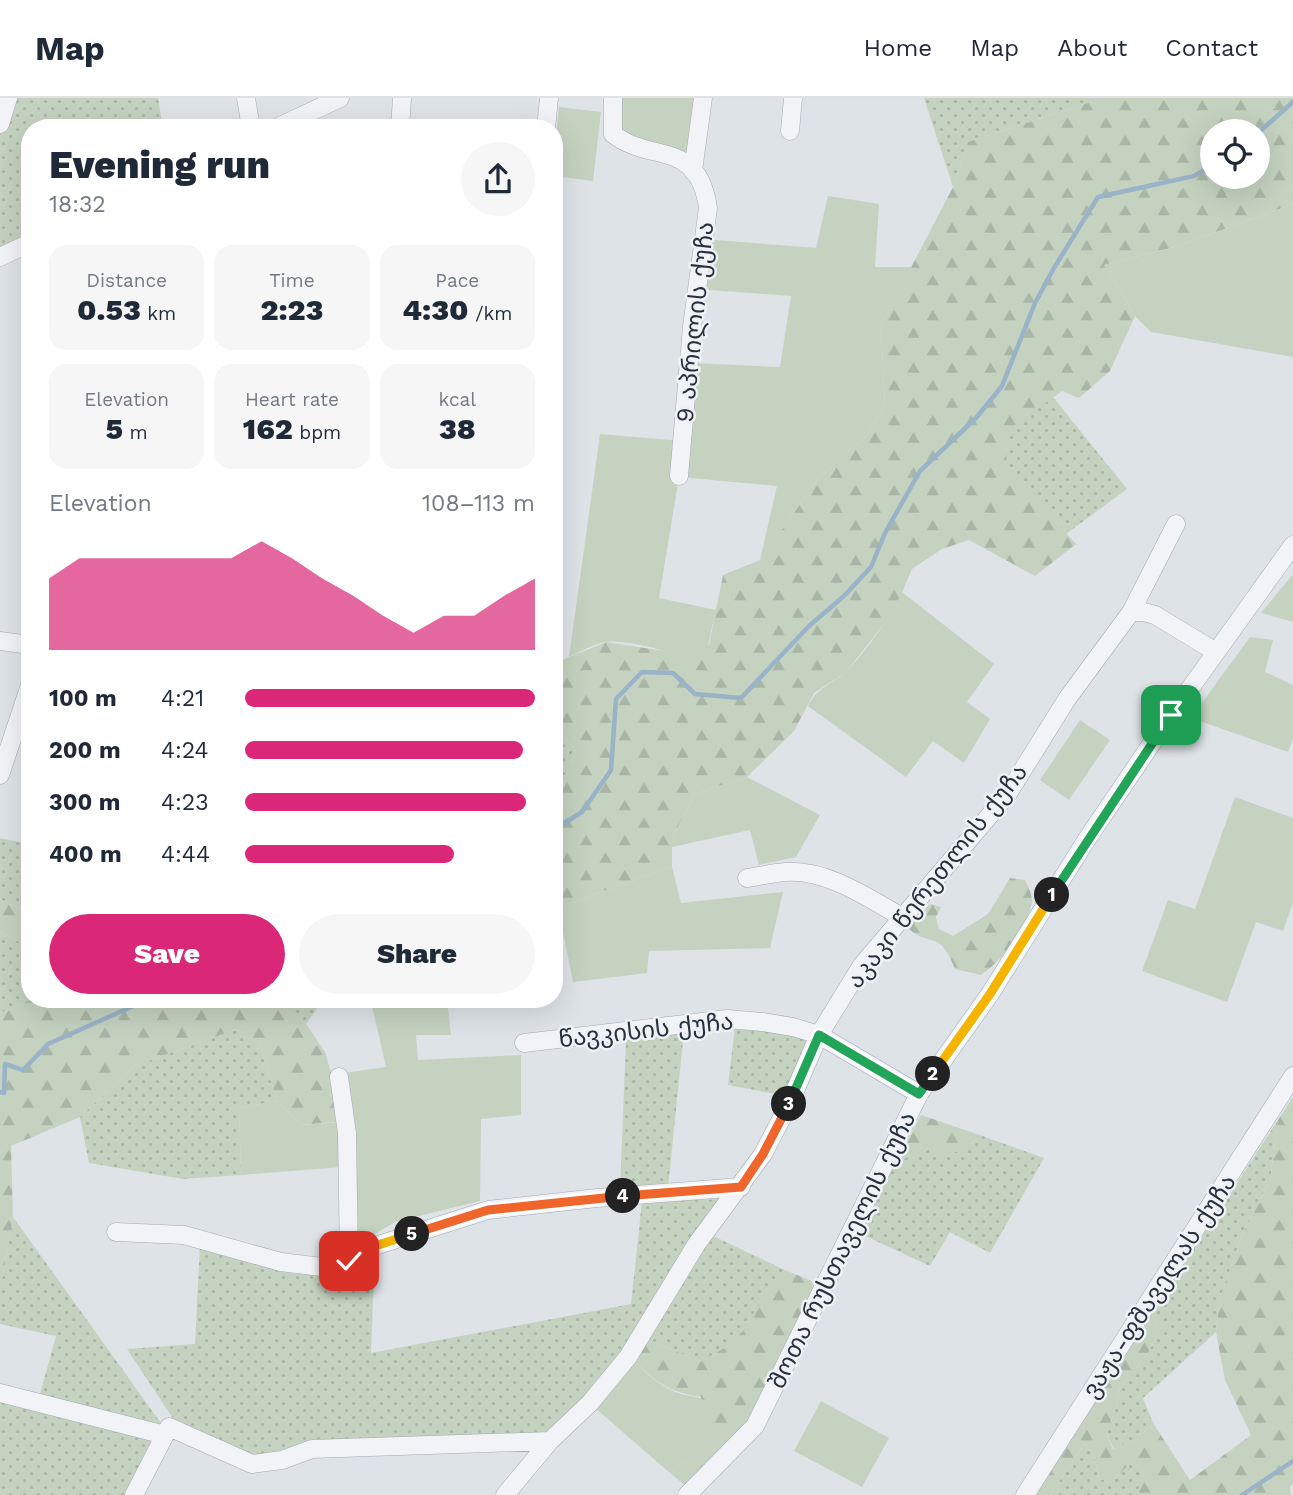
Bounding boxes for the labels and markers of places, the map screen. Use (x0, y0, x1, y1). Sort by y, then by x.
pin (1141, 685, 1201, 745)
pin: 1 (1034, 878, 1070, 912)
pin: 2 (916, 1056, 950, 1091)
pin: 3 (772, 1086, 806, 1122)
pin: 4 (606, 1178, 640, 1214)
pin: 5 (394, 1216, 430, 1252)
pin (319, 1231, 379, 1291)

